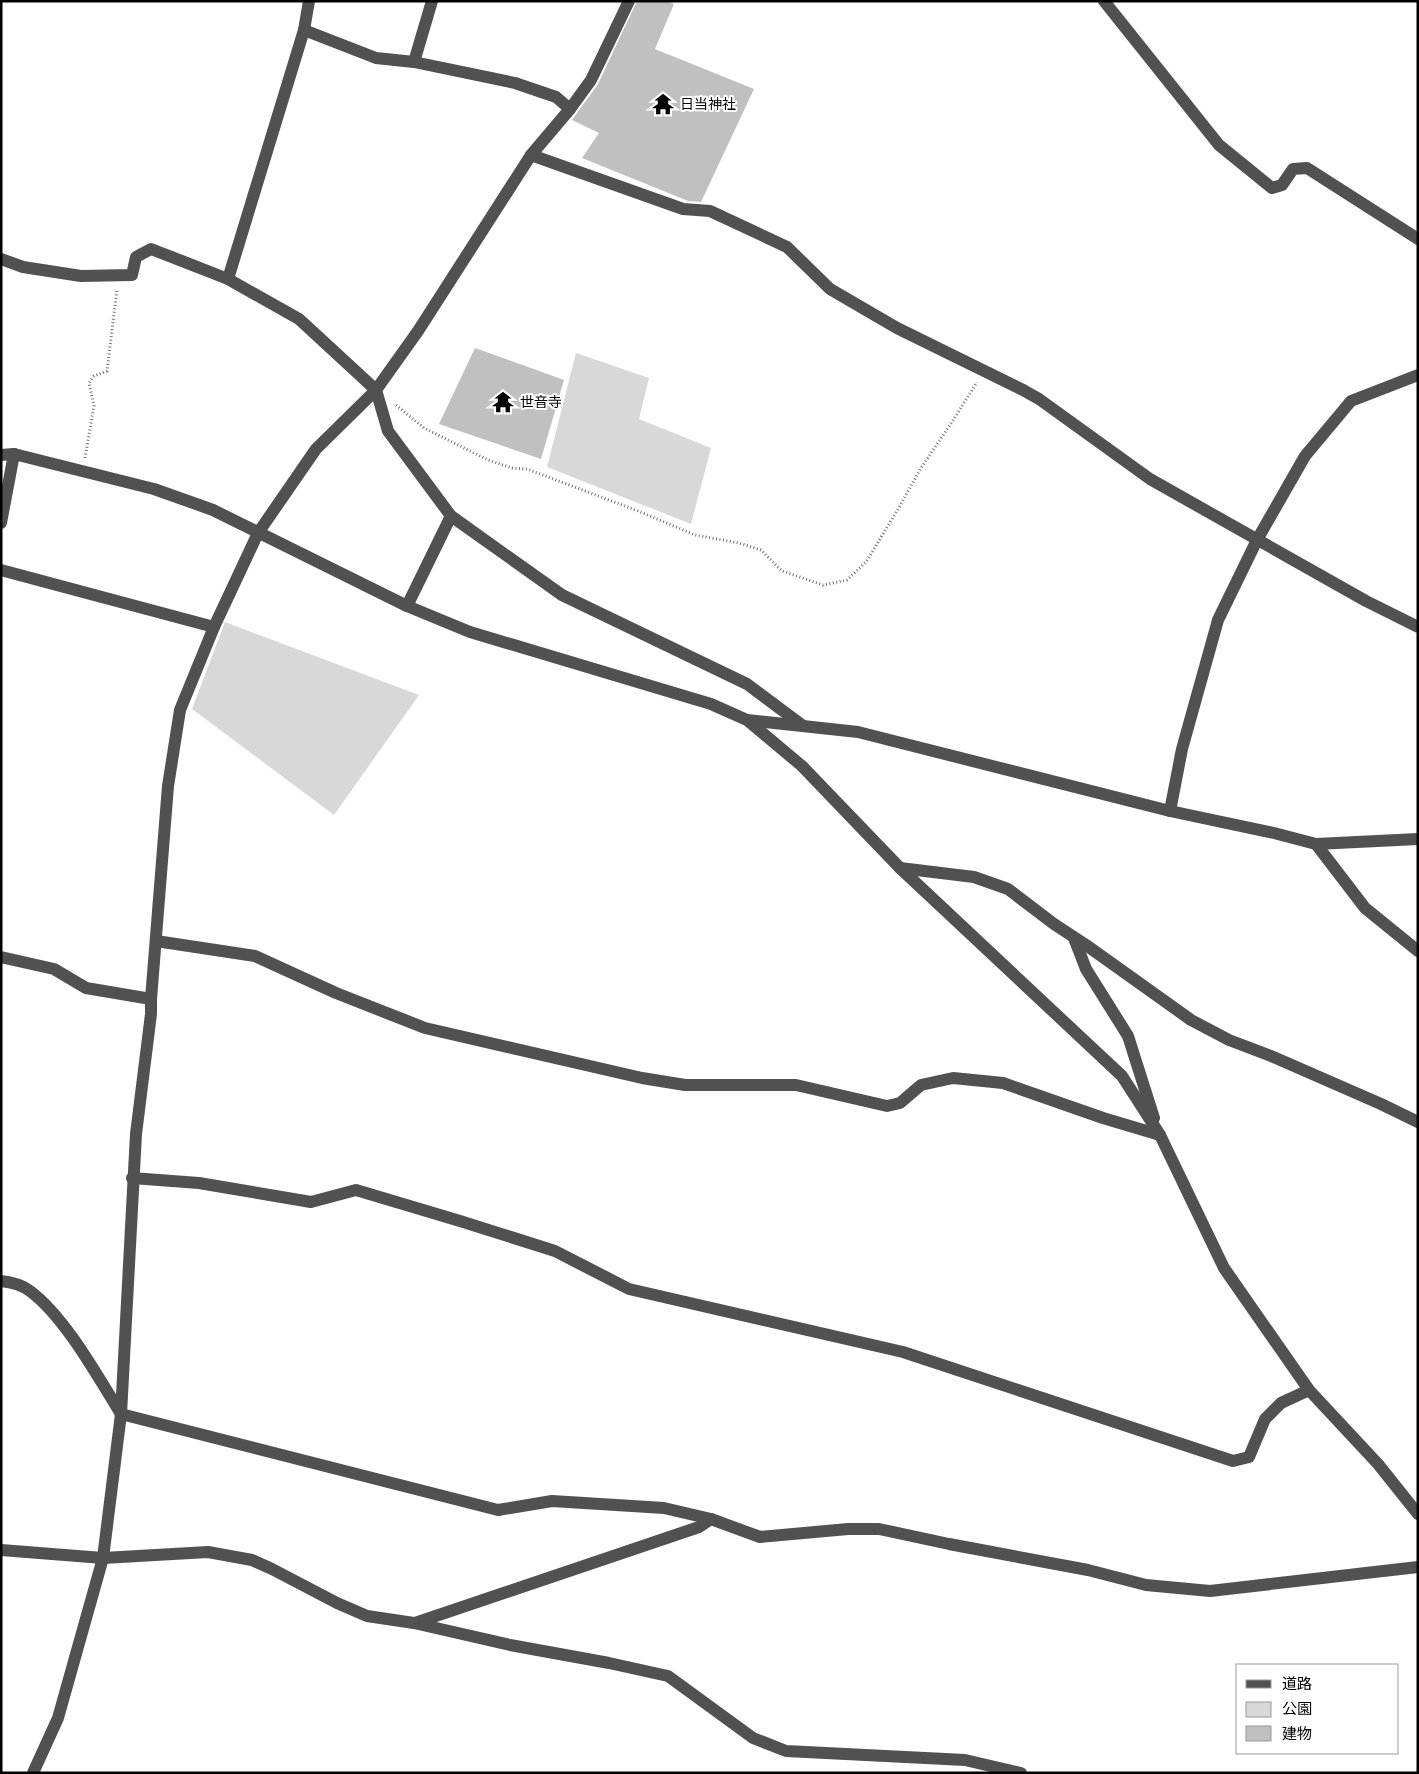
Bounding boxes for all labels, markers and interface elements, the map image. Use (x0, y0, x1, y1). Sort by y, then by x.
temple icon: 日当神社 (650, 91, 676, 117)
place label: 日当神社 (680, 96, 736, 112)
temple icon: 世音寺 (490, 389, 516, 415)
place label: 世音寺 (520, 394, 562, 410)
legend (1236, 1664, 1399, 1754)
text: 道路 (1282, 1675, 1312, 1693)
text: 公園 (1282, 1700, 1312, 1718)
text: 建物 (1282, 1725, 1312, 1743)

